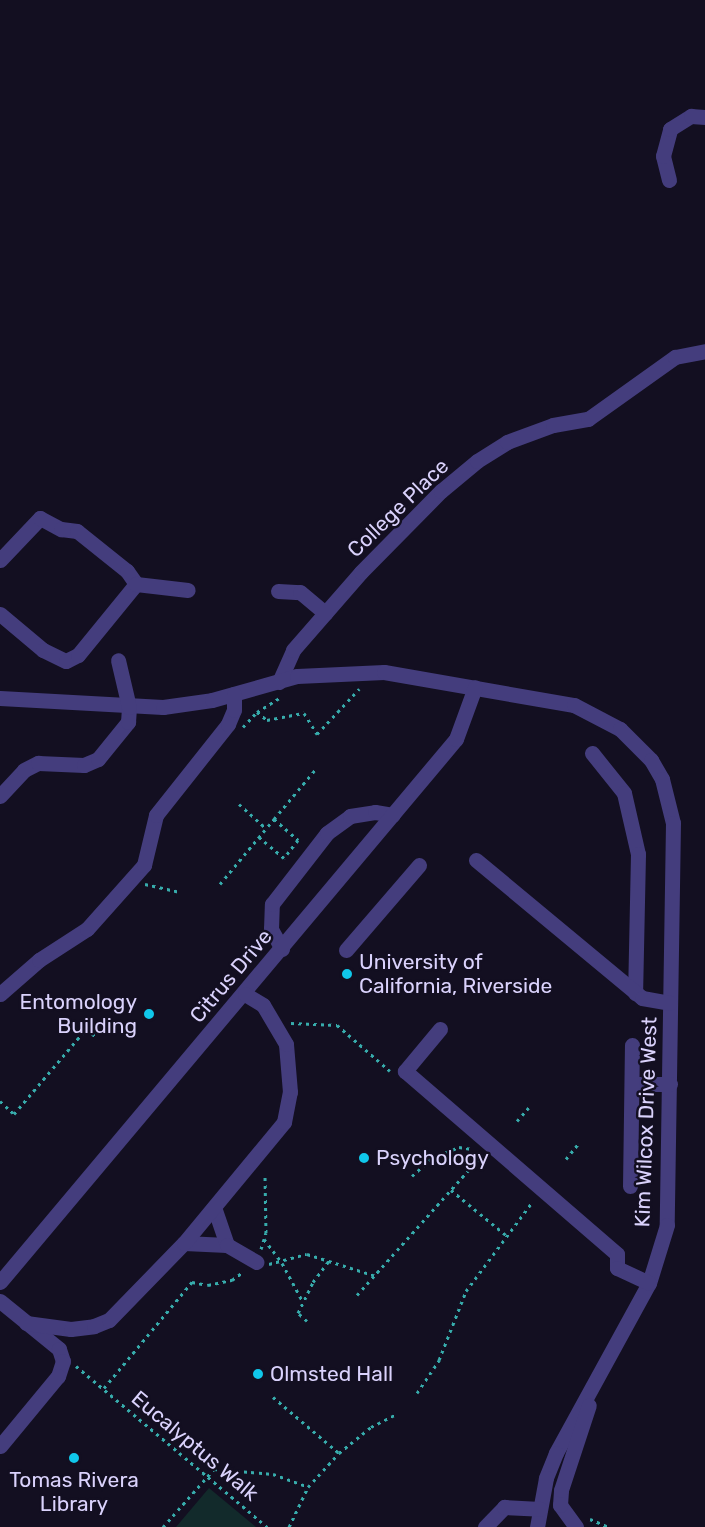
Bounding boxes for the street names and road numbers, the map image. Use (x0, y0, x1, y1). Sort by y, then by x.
street label: College Place (342, 453, 454, 563)
street label: Citrus Drive (185, 924, 277, 1028)
street label: Kim Wilcox Drive West (630, 1016, 662, 1228)
street label: Eucalyptus Walk (126, 1386, 264, 1506)

